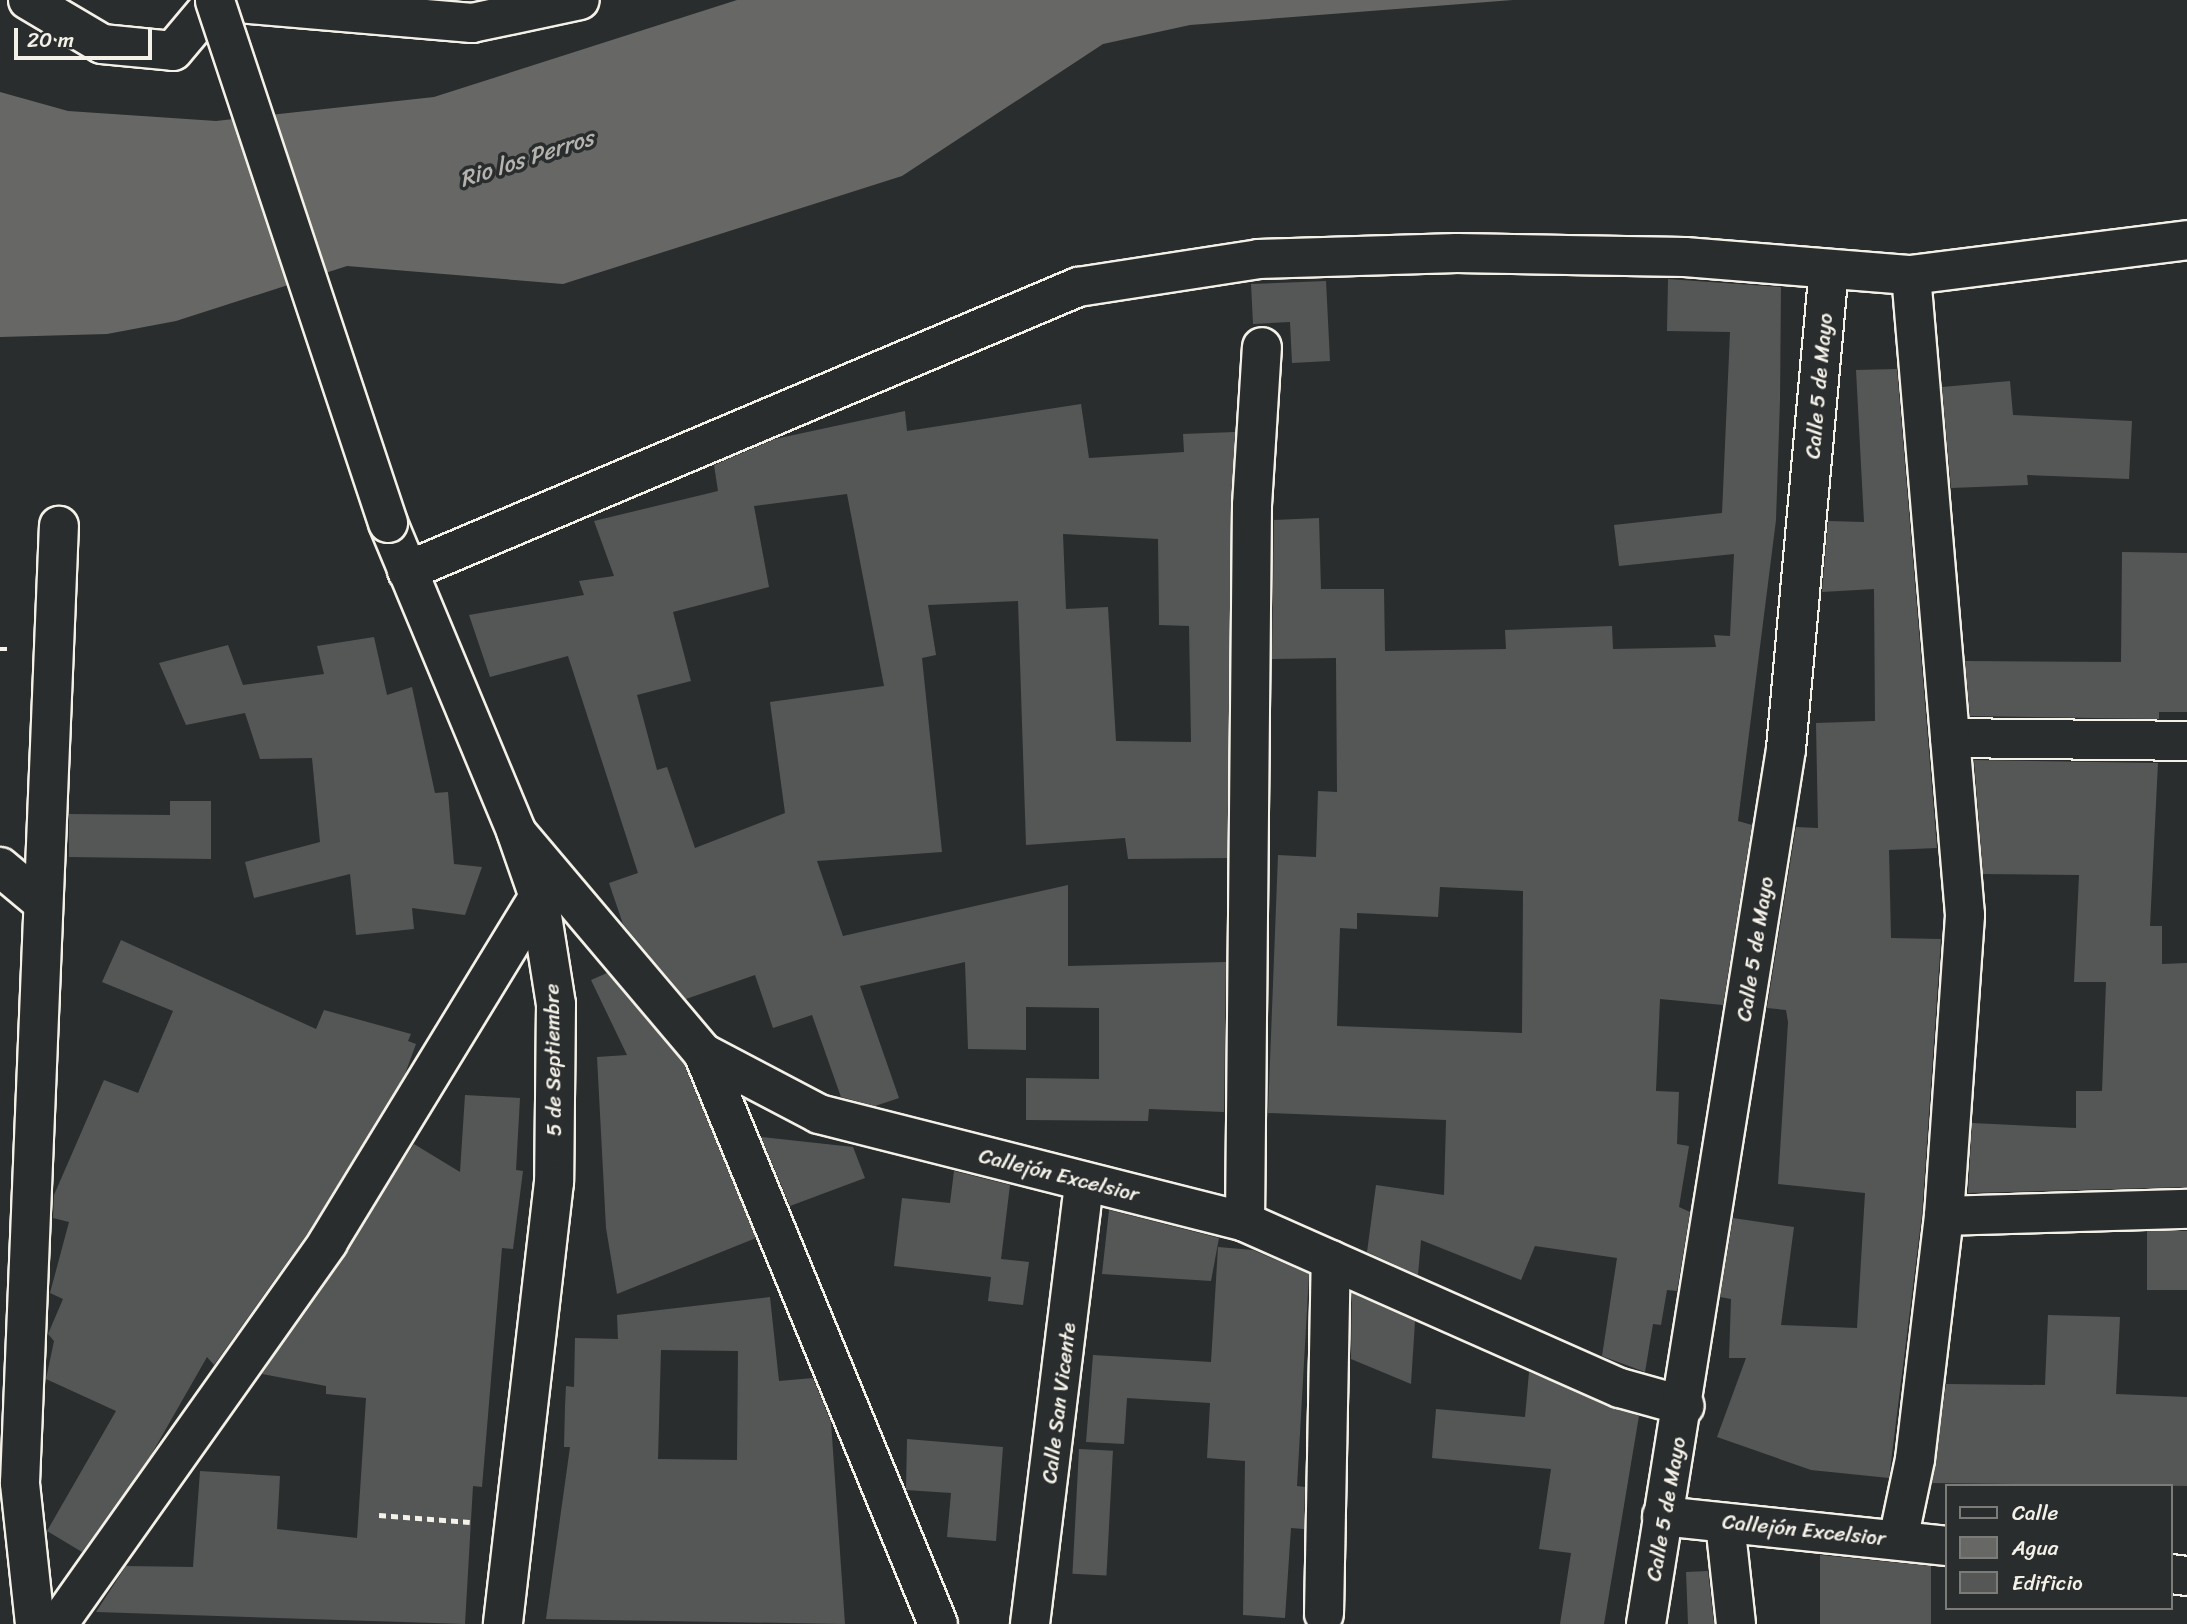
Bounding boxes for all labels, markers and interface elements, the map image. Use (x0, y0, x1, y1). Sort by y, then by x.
scale bar (18, 14, 156, 58)
text: 20 m (27, 21, 74, 59)
water label: Rio los Perros (457, 124, 597, 194)
street label: Calle 5 de Mayo (1800, 312, 1838, 460)
street label: Calle 5 de Mayo (1731, 875, 1779, 1023)
street label: 5 de Septiembre (539, 983, 567, 1137)
street label: Callejón Excelsior (976, 1143, 1142, 1207)
street label: Calle San Vicente (1037, 1321, 1081, 1485)
street label: Calle 5 de Mayo (1641, 1435, 1691, 1583)
legend (1946, 1484, 2173, 1610)
text: Calle (2012, 1494, 2058, 1532)
street label: Callejón Excelsior (1721, 1509, 1887, 1551)
text: Agua (2012, 1529, 2058, 1567)
text: Edificio (2012, 1564, 2083, 1602)

